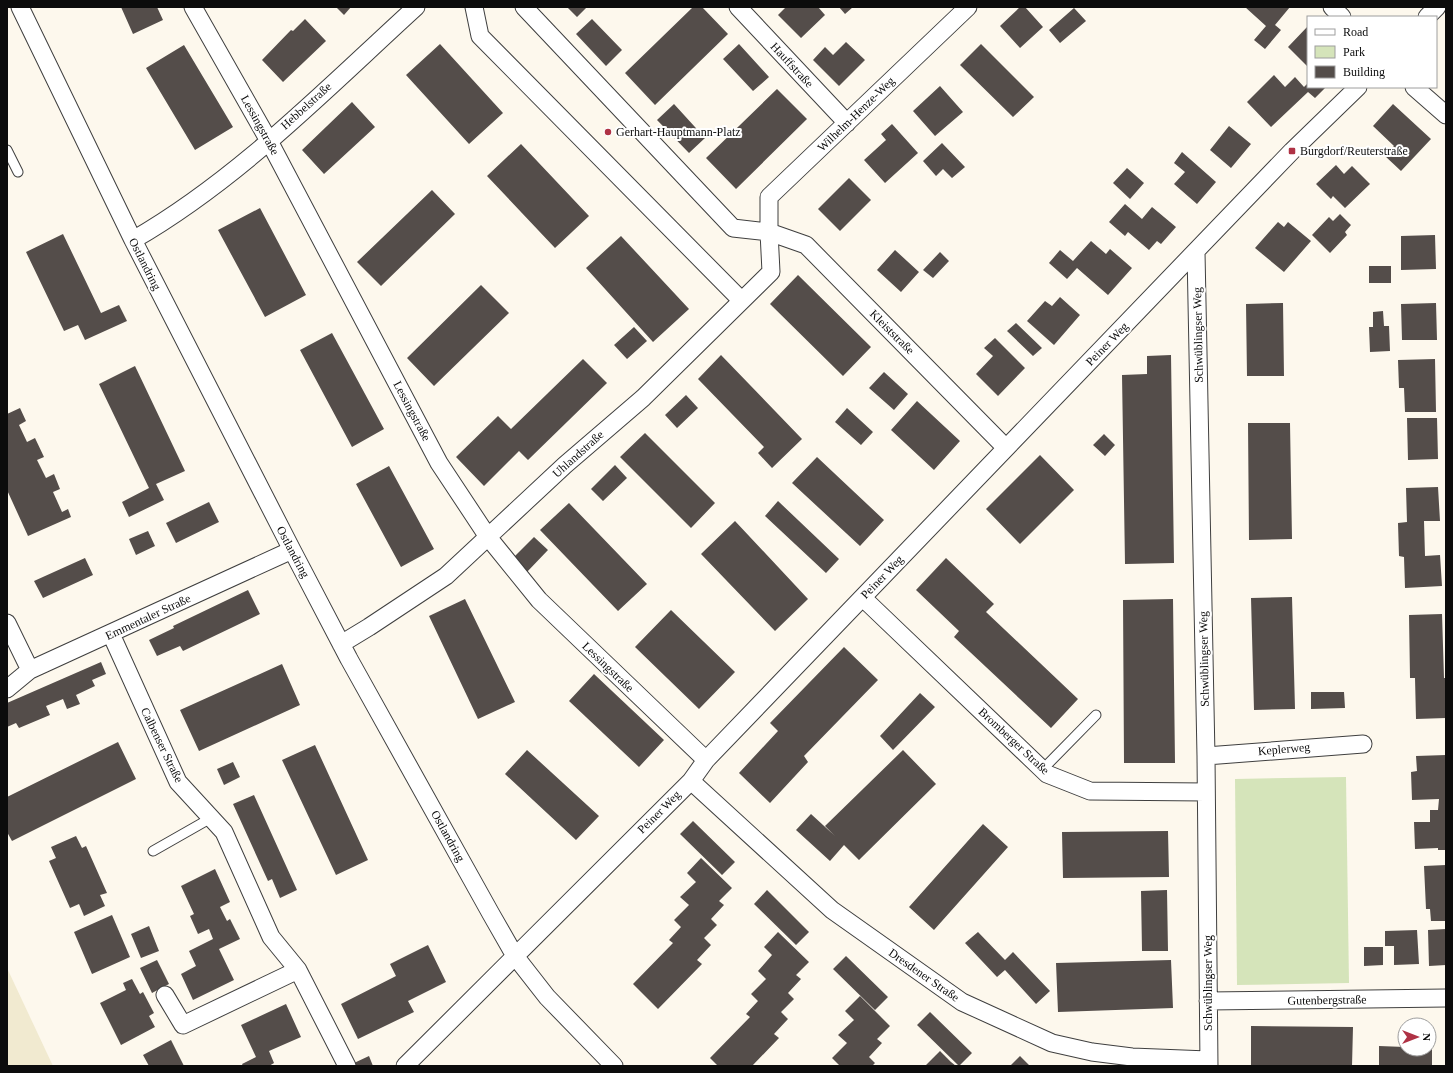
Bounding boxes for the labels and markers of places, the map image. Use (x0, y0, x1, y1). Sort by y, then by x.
place label: Gerhart-Hauptmann-Platz (616, 125, 741, 139)
marker: Gerhart-Hauptmann-Platz (603, 127, 613, 137)
place label: Burgdorf/Reuterstraße (1300, 144, 1408, 158)
marker: Burgdorf/Reuterstraße (1287, 146, 1297, 156)

